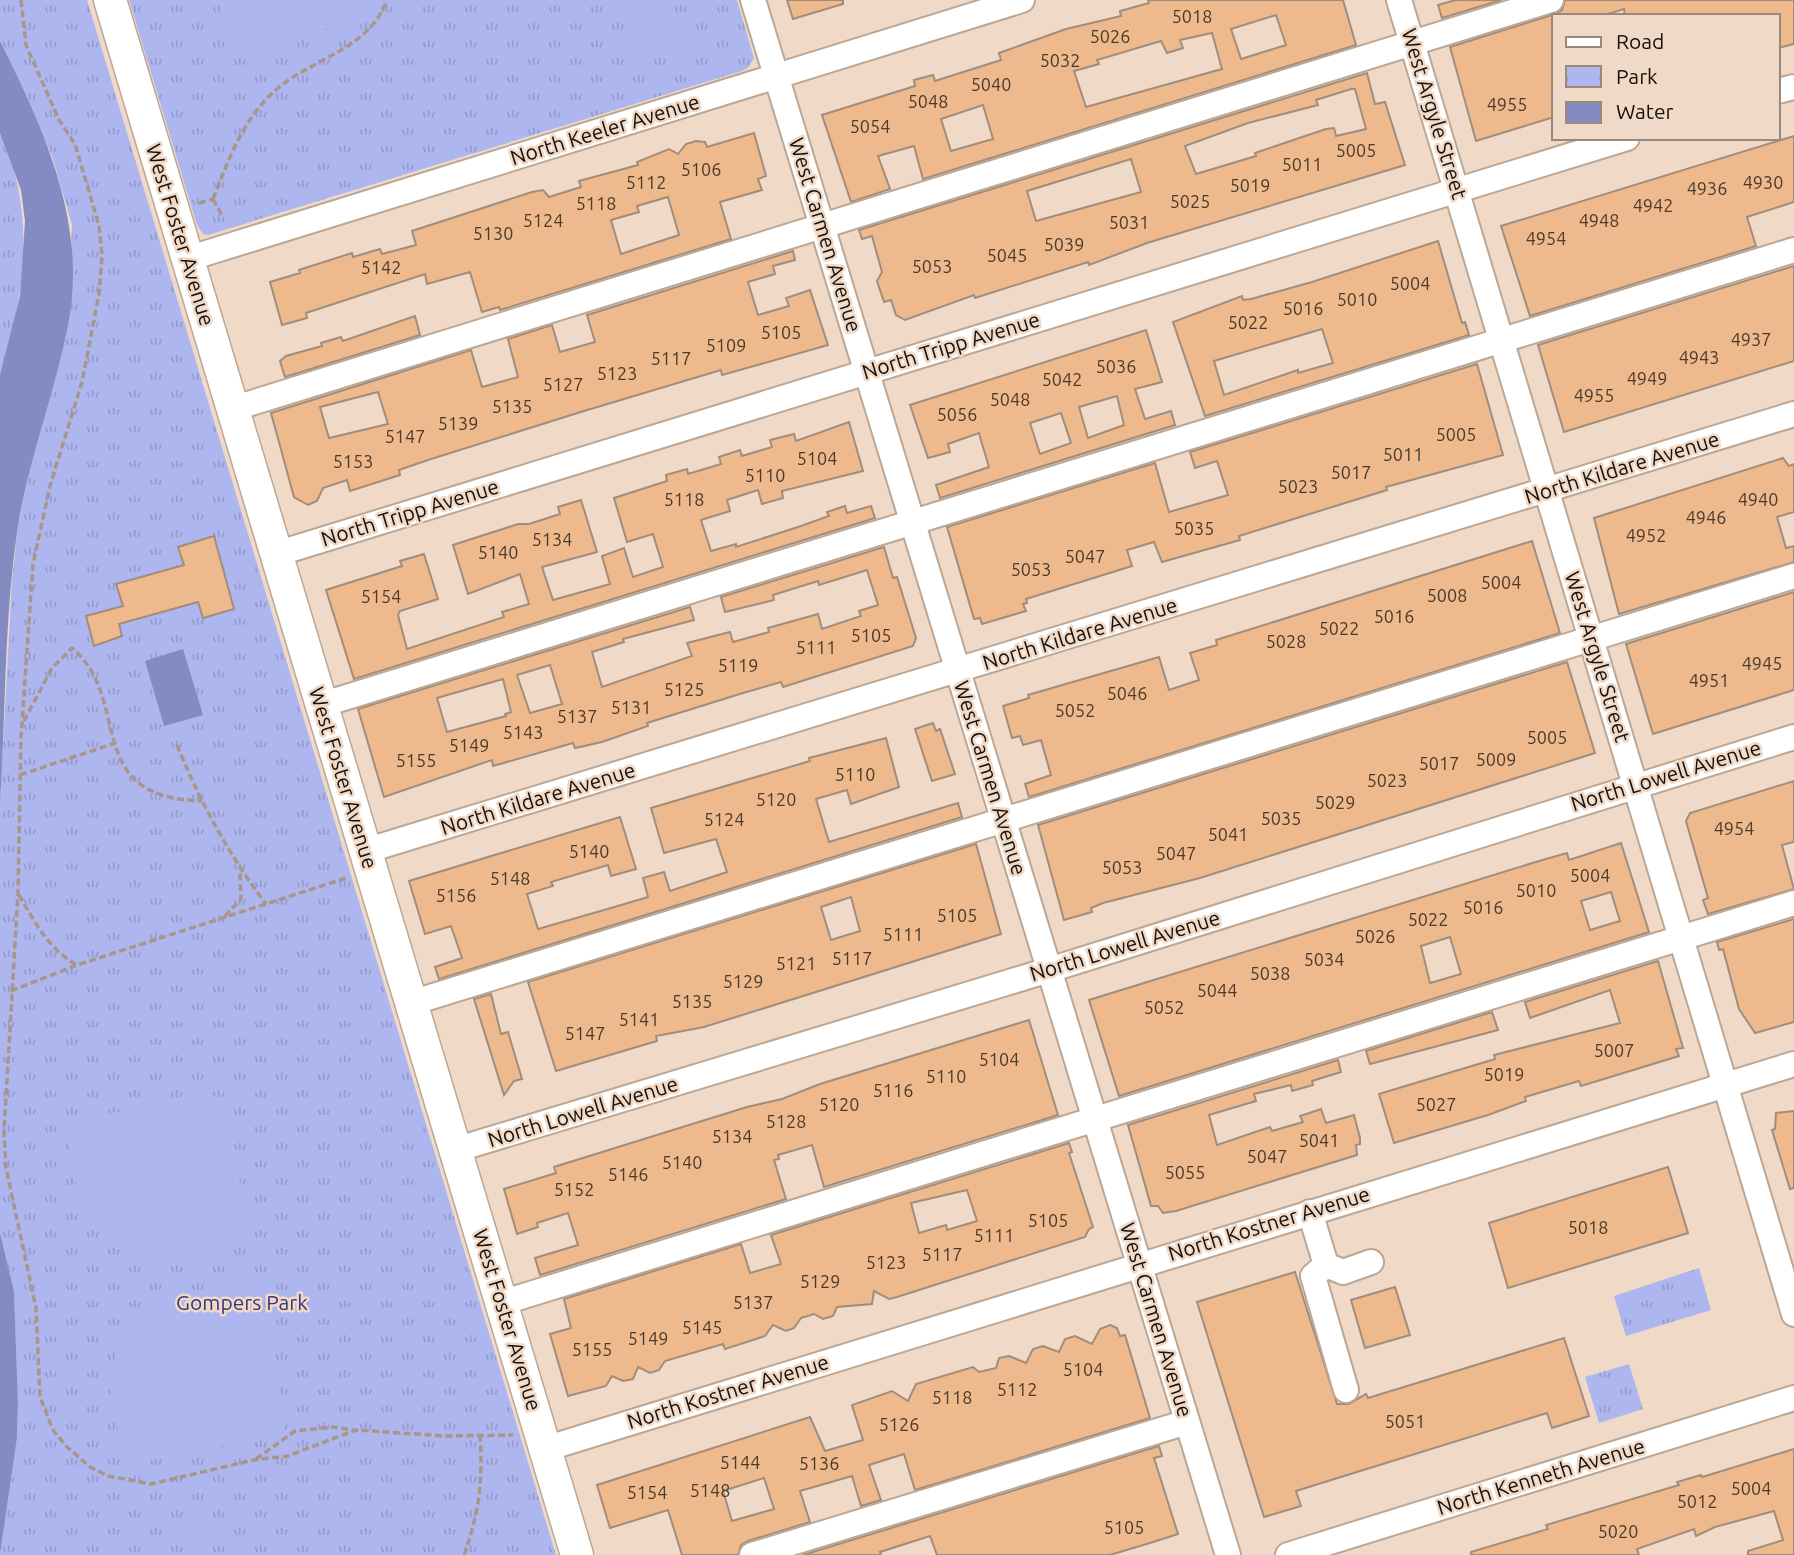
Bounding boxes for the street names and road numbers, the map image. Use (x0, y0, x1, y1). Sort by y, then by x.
street label: West Argyle Street (1398, 25, 1472, 202)
street label: North Keeler Avenue (507, 89, 702, 169)
street label: West Carmen Avenue (785, 135, 867, 335)
street label: West Foster Avenue (142, 141, 220, 328)
street label: North Tripp Avenue (859, 307, 1042, 383)
street label: North Kildare Avenue (1521, 426, 1722, 508)
street label: North Tripp Avenue (318, 474, 501, 550)
street label: West Argyle Street (1561, 568, 1635, 745)
street label: North Kildare Avenue (979, 592, 1180, 674)
street label: West Carmen Avenue (950, 678, 1032, 878)
street label: West Foster Avenue (305, 684, 383, 871)
street label: North Lowell Avenue (1568, 735, 1764, 815)
street label: North Kildare Avenue (437, 757, 638, 839)
street label: North Lowell Avenue (1027, 905, 1223, 985)
street label: North Lowell Avenue (485, 1071, 681, 1151)
street label: North Kostner Avenue (1165, 1181, 1372, 1265)
street label: West Carmen Avenue (1116, 1220, 1198, 1420)
street label: West Foster Avenue (469, 1226, 547, 1413)
street label: North Kostner Avenue (624, 1349, 831, 1433)
street label: North Kenneth Avenue (1434, 1433, 1647, 1519)

